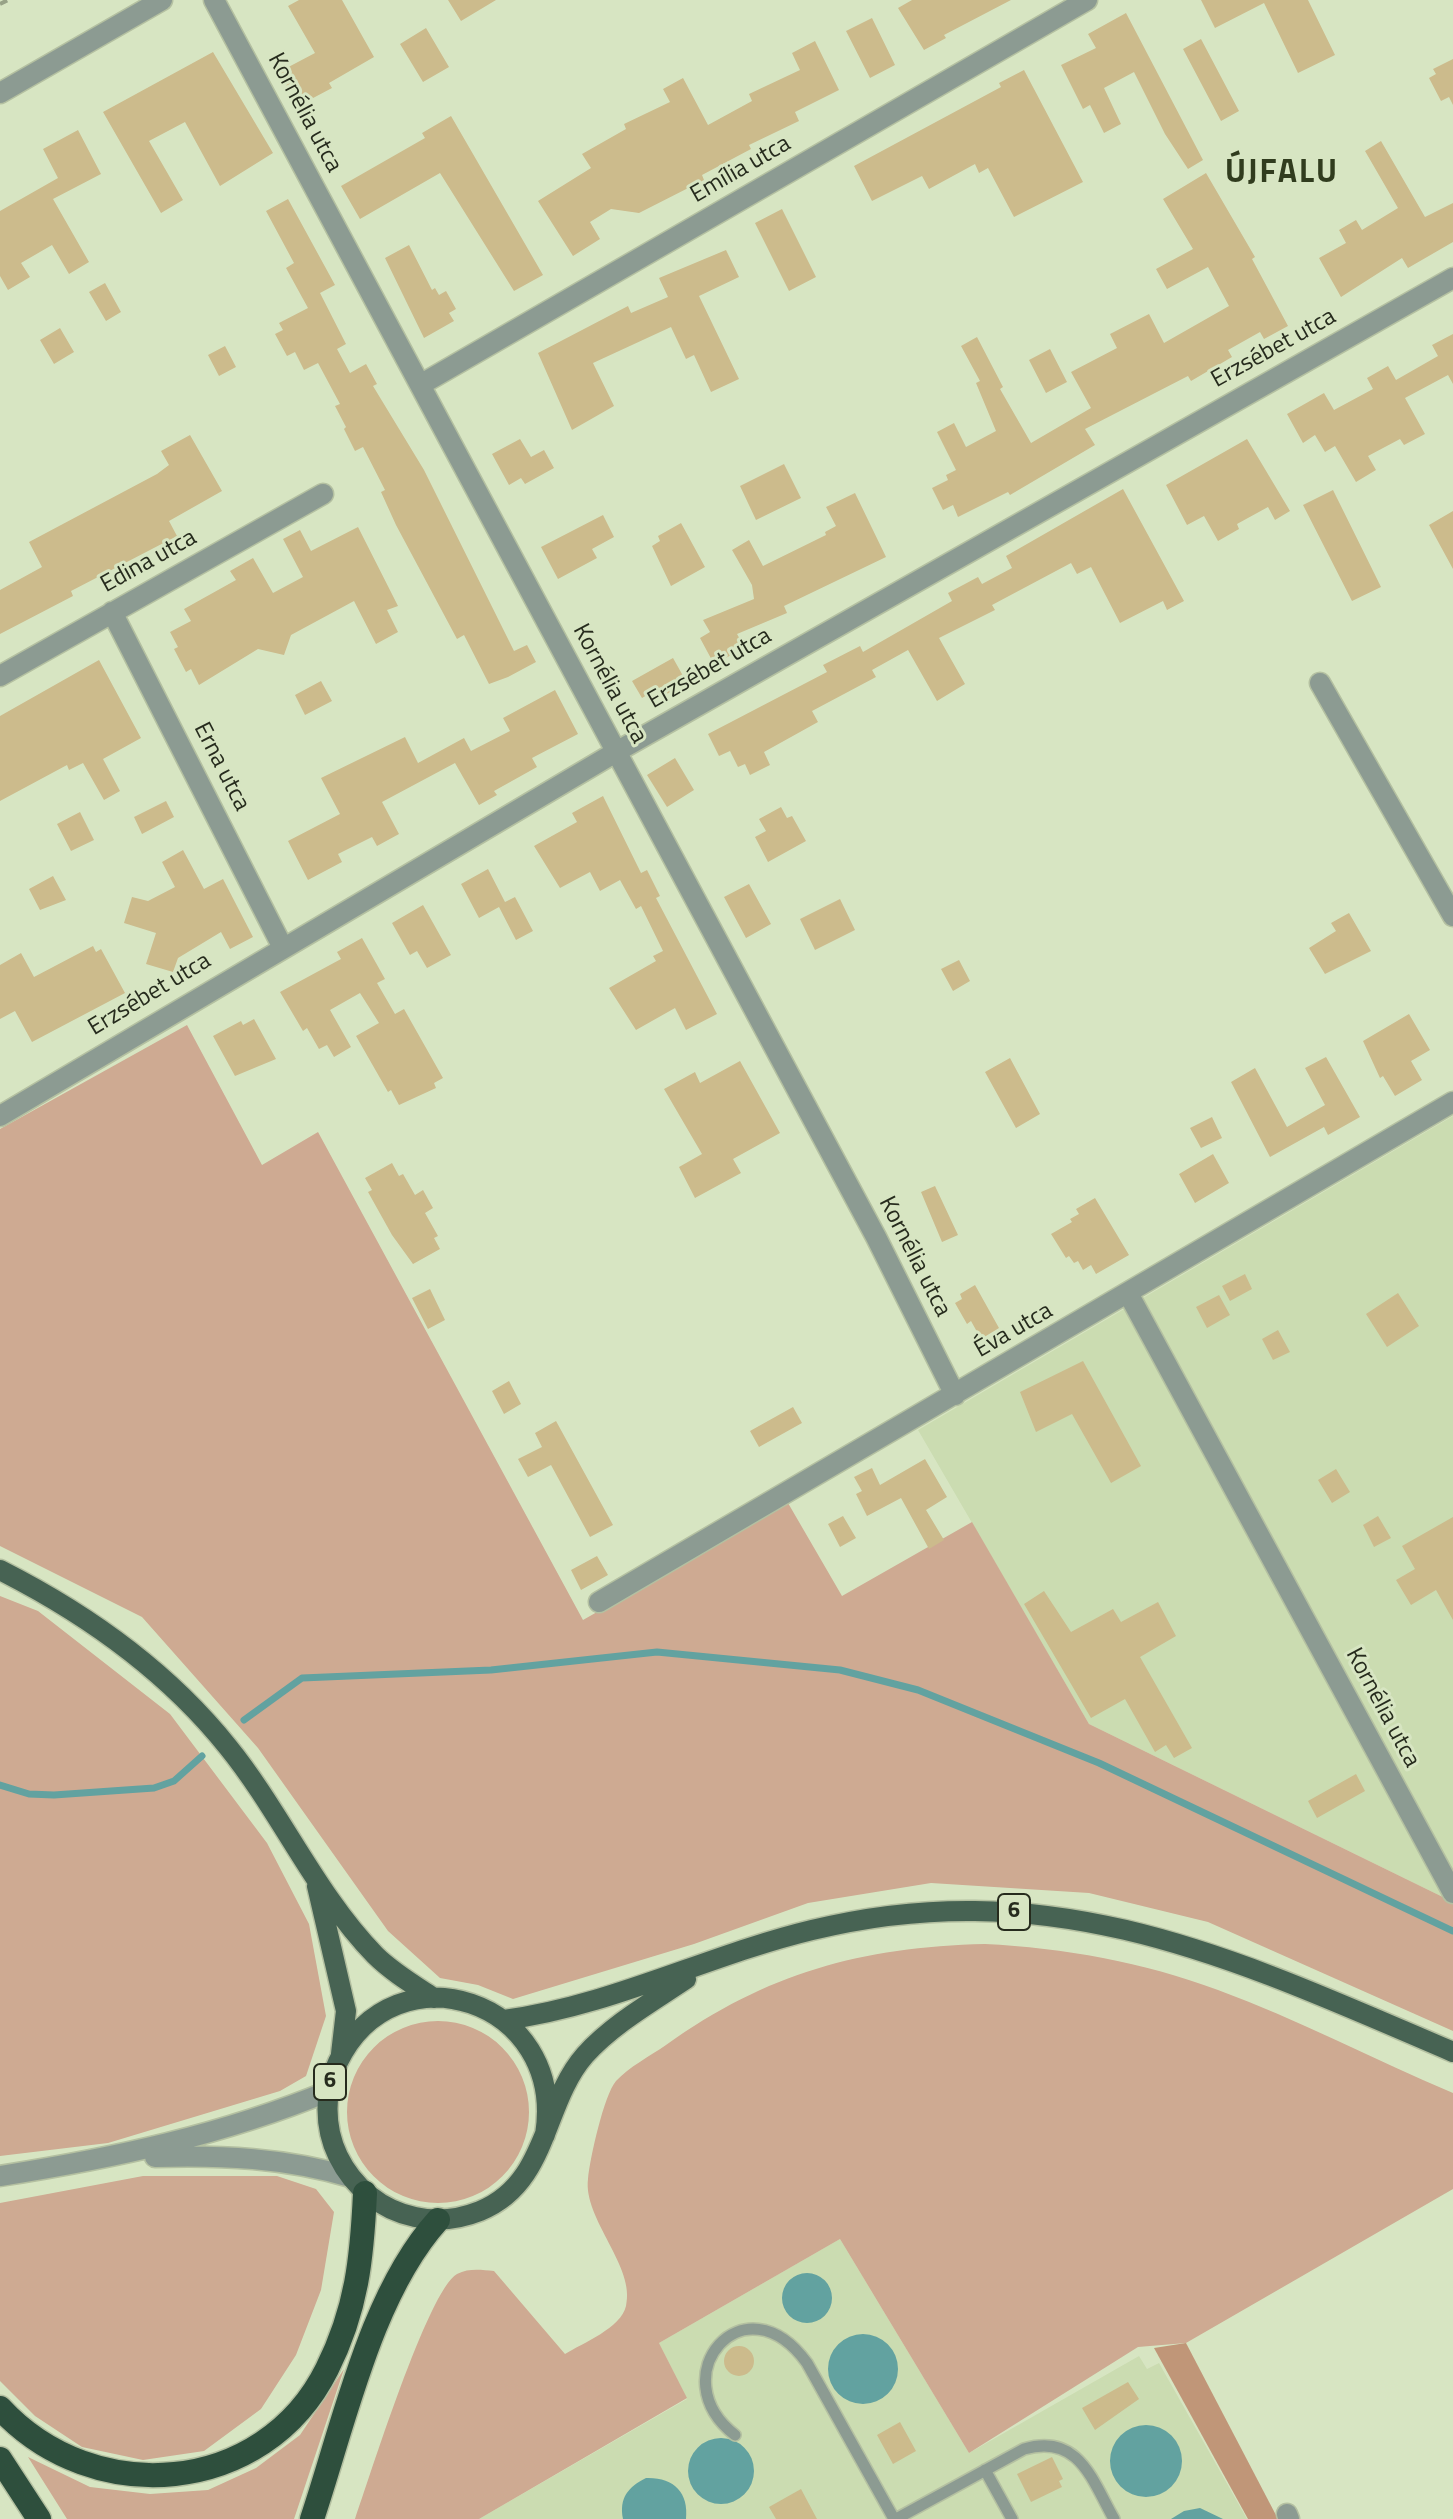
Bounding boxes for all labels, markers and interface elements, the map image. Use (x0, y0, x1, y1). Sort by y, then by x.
street label: Kornélia utca (261, 48, 347, 178)
street label: Emília utca (686, 130, 796, 210)
district label: ÚJFALU (1225, 155, 1339, 193)
street label: Erzsébet utca (1207, 303, 1341, 395)
street label: Edina utca (96, 524, 202, 600)
street label: Kornélia utca (566, 619, 652, 749)
street label: Erzsébet utca (643, 622, 777, 716)
street label: Erna utca (187, 718, 255, 816)
street label: Erzsébet utca (84, 947, 216, 1043)
street label: Kornélia utca (871, 1192, 957, 1322)
street label: Éva utca (970, 1297, 1058, 1365)
street label: Kornélia utca (1339, 1643, 1425, 1773)
road number: 6 (998, 1894, 1030, 1930)
road number: 6 (314, 2064, 346, 2100)

